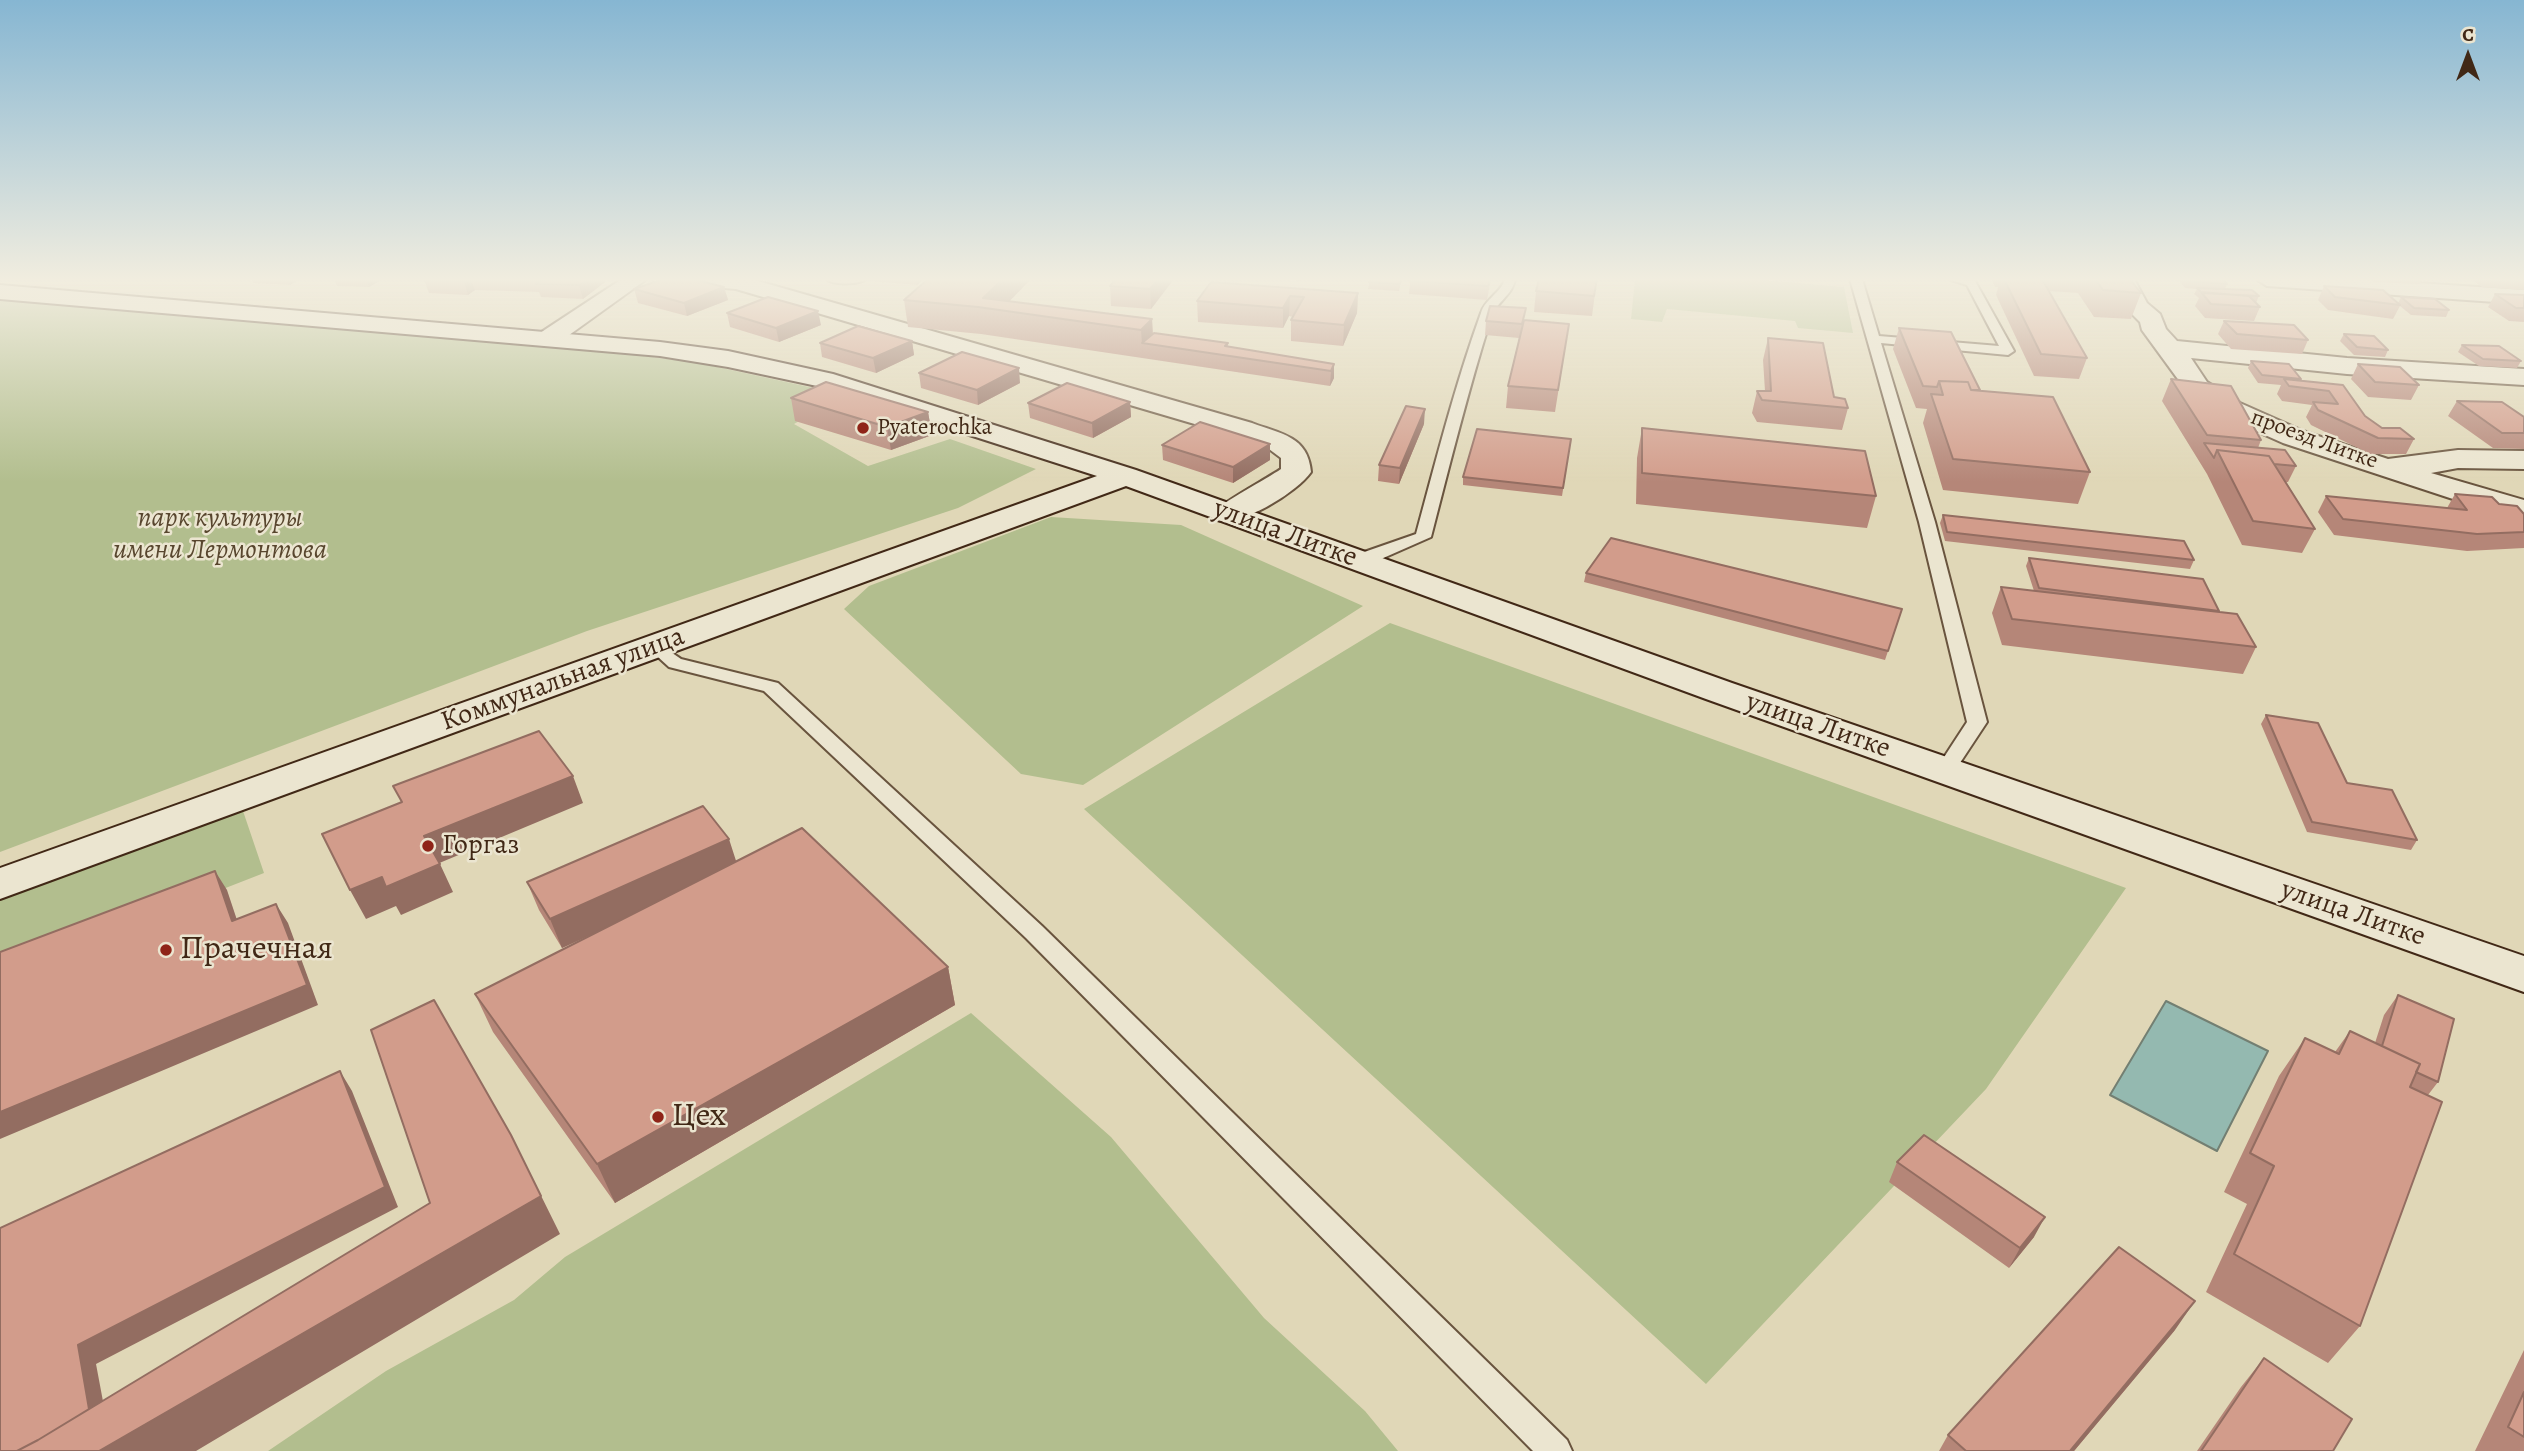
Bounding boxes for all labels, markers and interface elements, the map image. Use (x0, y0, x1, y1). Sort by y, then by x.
north arrow (2433, 21, 2503, 91)
text: С (2462, 22, 2474, 48)
street label: проезд Литке (2247, 404, 2381, 476)
place label: Pyaterochka (877, 414, 992, 442)
marker: Pyaterochka (855, 420, 871, 436)
street label: улица Литке (1209, 492, 1361, 576)
park label: парк культуры имени Лермонтова (113, 502, 327, 568)
street label: Коммунальная улица (437, 620, 689, 740)
street label: улица Литке (1741, 686, 1895, 766)
place label: Горгаз (442, 829, 519, 863)
marker: Горгаз (420, 838, 436, 854)
street label: улица Литке (2276, 874, 2430, 954)
place label: Прачечная (180, 930, 333, 970)
marker: Прачечная (158, 942, 174, 958)
place label: Цех (672, 1097, 726, 1137)
marker: Цех (650, 1109, 666, 1125)

